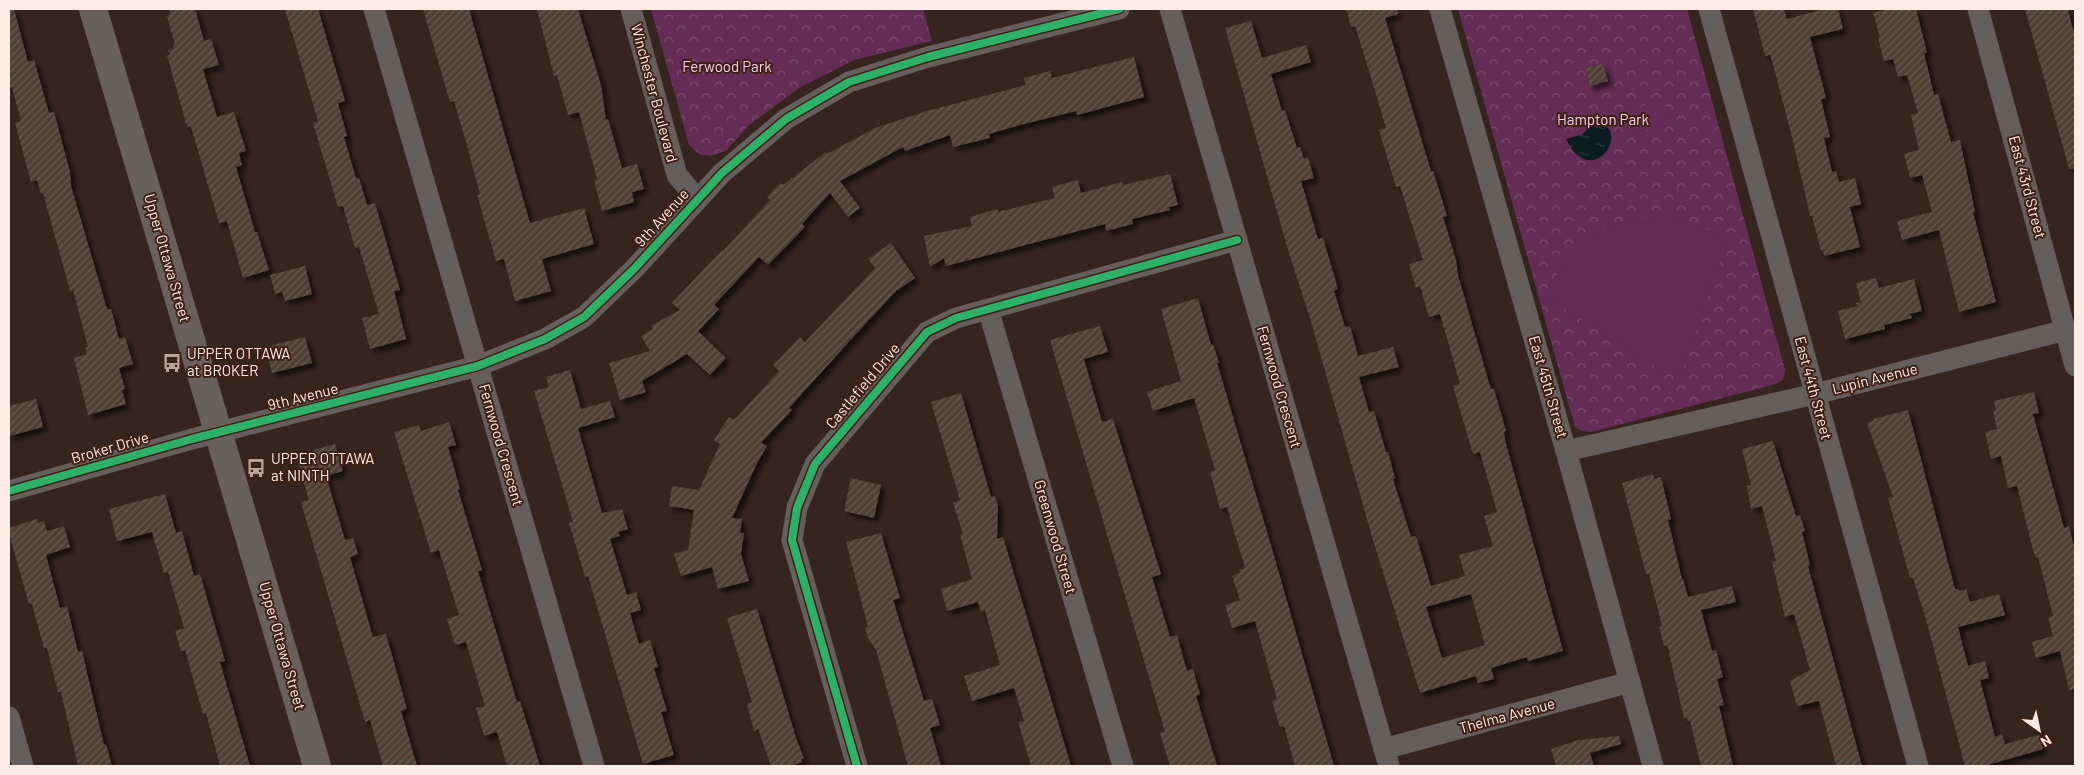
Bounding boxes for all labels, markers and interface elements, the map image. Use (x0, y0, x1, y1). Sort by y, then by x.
street label: Winchester Boulevard (628, 22, 682, 164)
park label: Ferwood Park (682, 57, 772, 75)
park label: Hampton Park (1557, 110, 1650, 128)
street label: East 43rd Street (2006, 133, 2050, 240)
street label: 9th Avenue (630, 185, 692, 250)
street label: Upper Ottawa Street (141, 191, 195, 324)
street label: Fernwood Crescent (1254, 324, 1306, 450)
street label: East 45th Street (1526, 333, 1572, 440)
street label: East 44th Street (1791, 334, 1836, 441)
street label: Castlefield Drive (821, 339, 903, 432)
place label: UPPER OTTAWA at BROKER (187, 344, 290, 379)
bus stop icon: UPPER OTTAWA at BROKER (161, 352, 183, 374)
street label: Lupin Avenue (1830, 359, 1919, 397)
street label: 9th Avenue (266, 379, 340, 413)
street label: Fernwood Crescent (476, 382, 528, 508)
street label: Broker Drive (69, 427, 151, 467)
place label: UPPER OTTAWA at NINTH (271, 449, 374, 484)
bus stop icon: UPPER OTTAWA at NINTH (245, 457, 267, 479)
street label: Greenwood Street (1031, 478, 1081, 596)
street label: Upper Ottawa Street (256, 579, 310, 712)
street label: Thelma Avenue (1457, 694, 1557, 737)
north arrow (2014, 705, 2064, 755)
text: N (2038, 732, 2055, 751)

